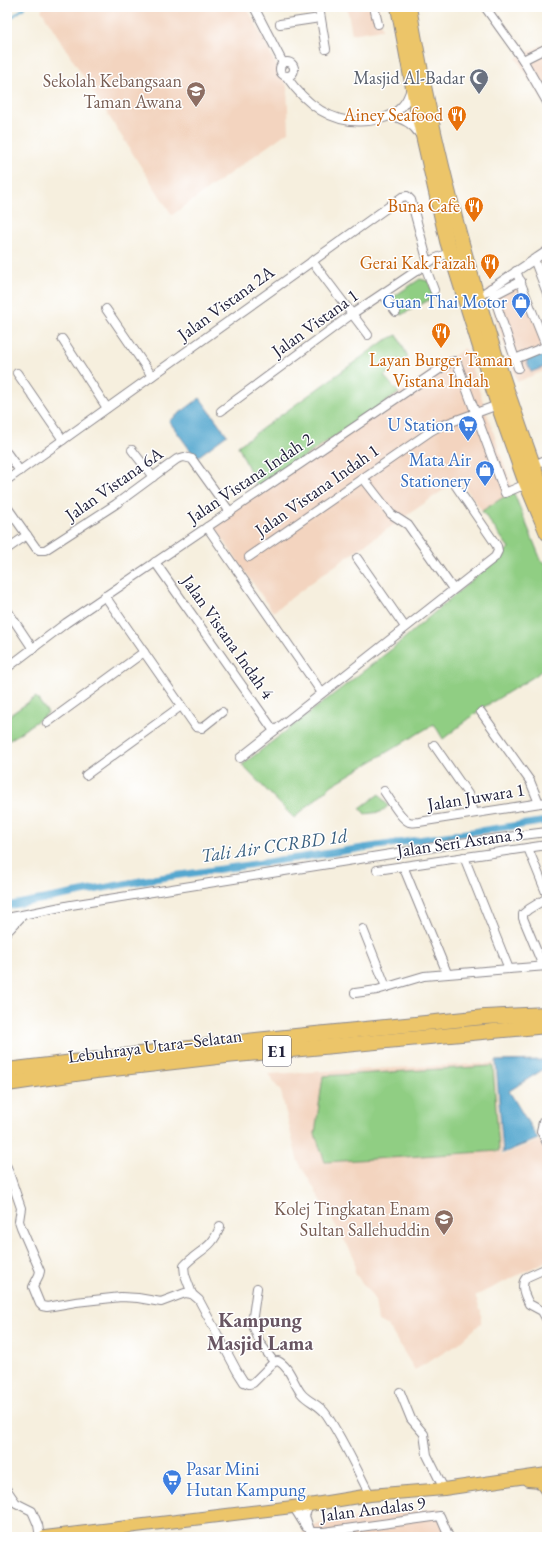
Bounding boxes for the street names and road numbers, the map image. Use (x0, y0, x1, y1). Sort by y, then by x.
street label: Jalan Vistana 2A (171, 259, 279, 347)
street label: Jalan Vistana 1 (265, 283, 363, 363)
street label: Jalan Vistana Indah 2 (181, 427, 317, 529)
street label: Jalan Vistana Indah 1 (249, 438, 383, 542)
street label: Jalan Vistana 6A (59, 441, 167, 527)
street label: Jalan Vistana Indah 4 (176, 569, 280, 704)
street label: Jalan Juwara 1 (424, 777, 526, 816)
street label: Jalan Seri Astana 3 (393, 821, 525, 862)
street label: Lebuhraya Utara–Selatan (66, 1023, 244, 1068)
road number: E1 (263, 1036, 291, 1066)
street label: Jalan Andalas 9 (317, 1491, 427, 1527)

